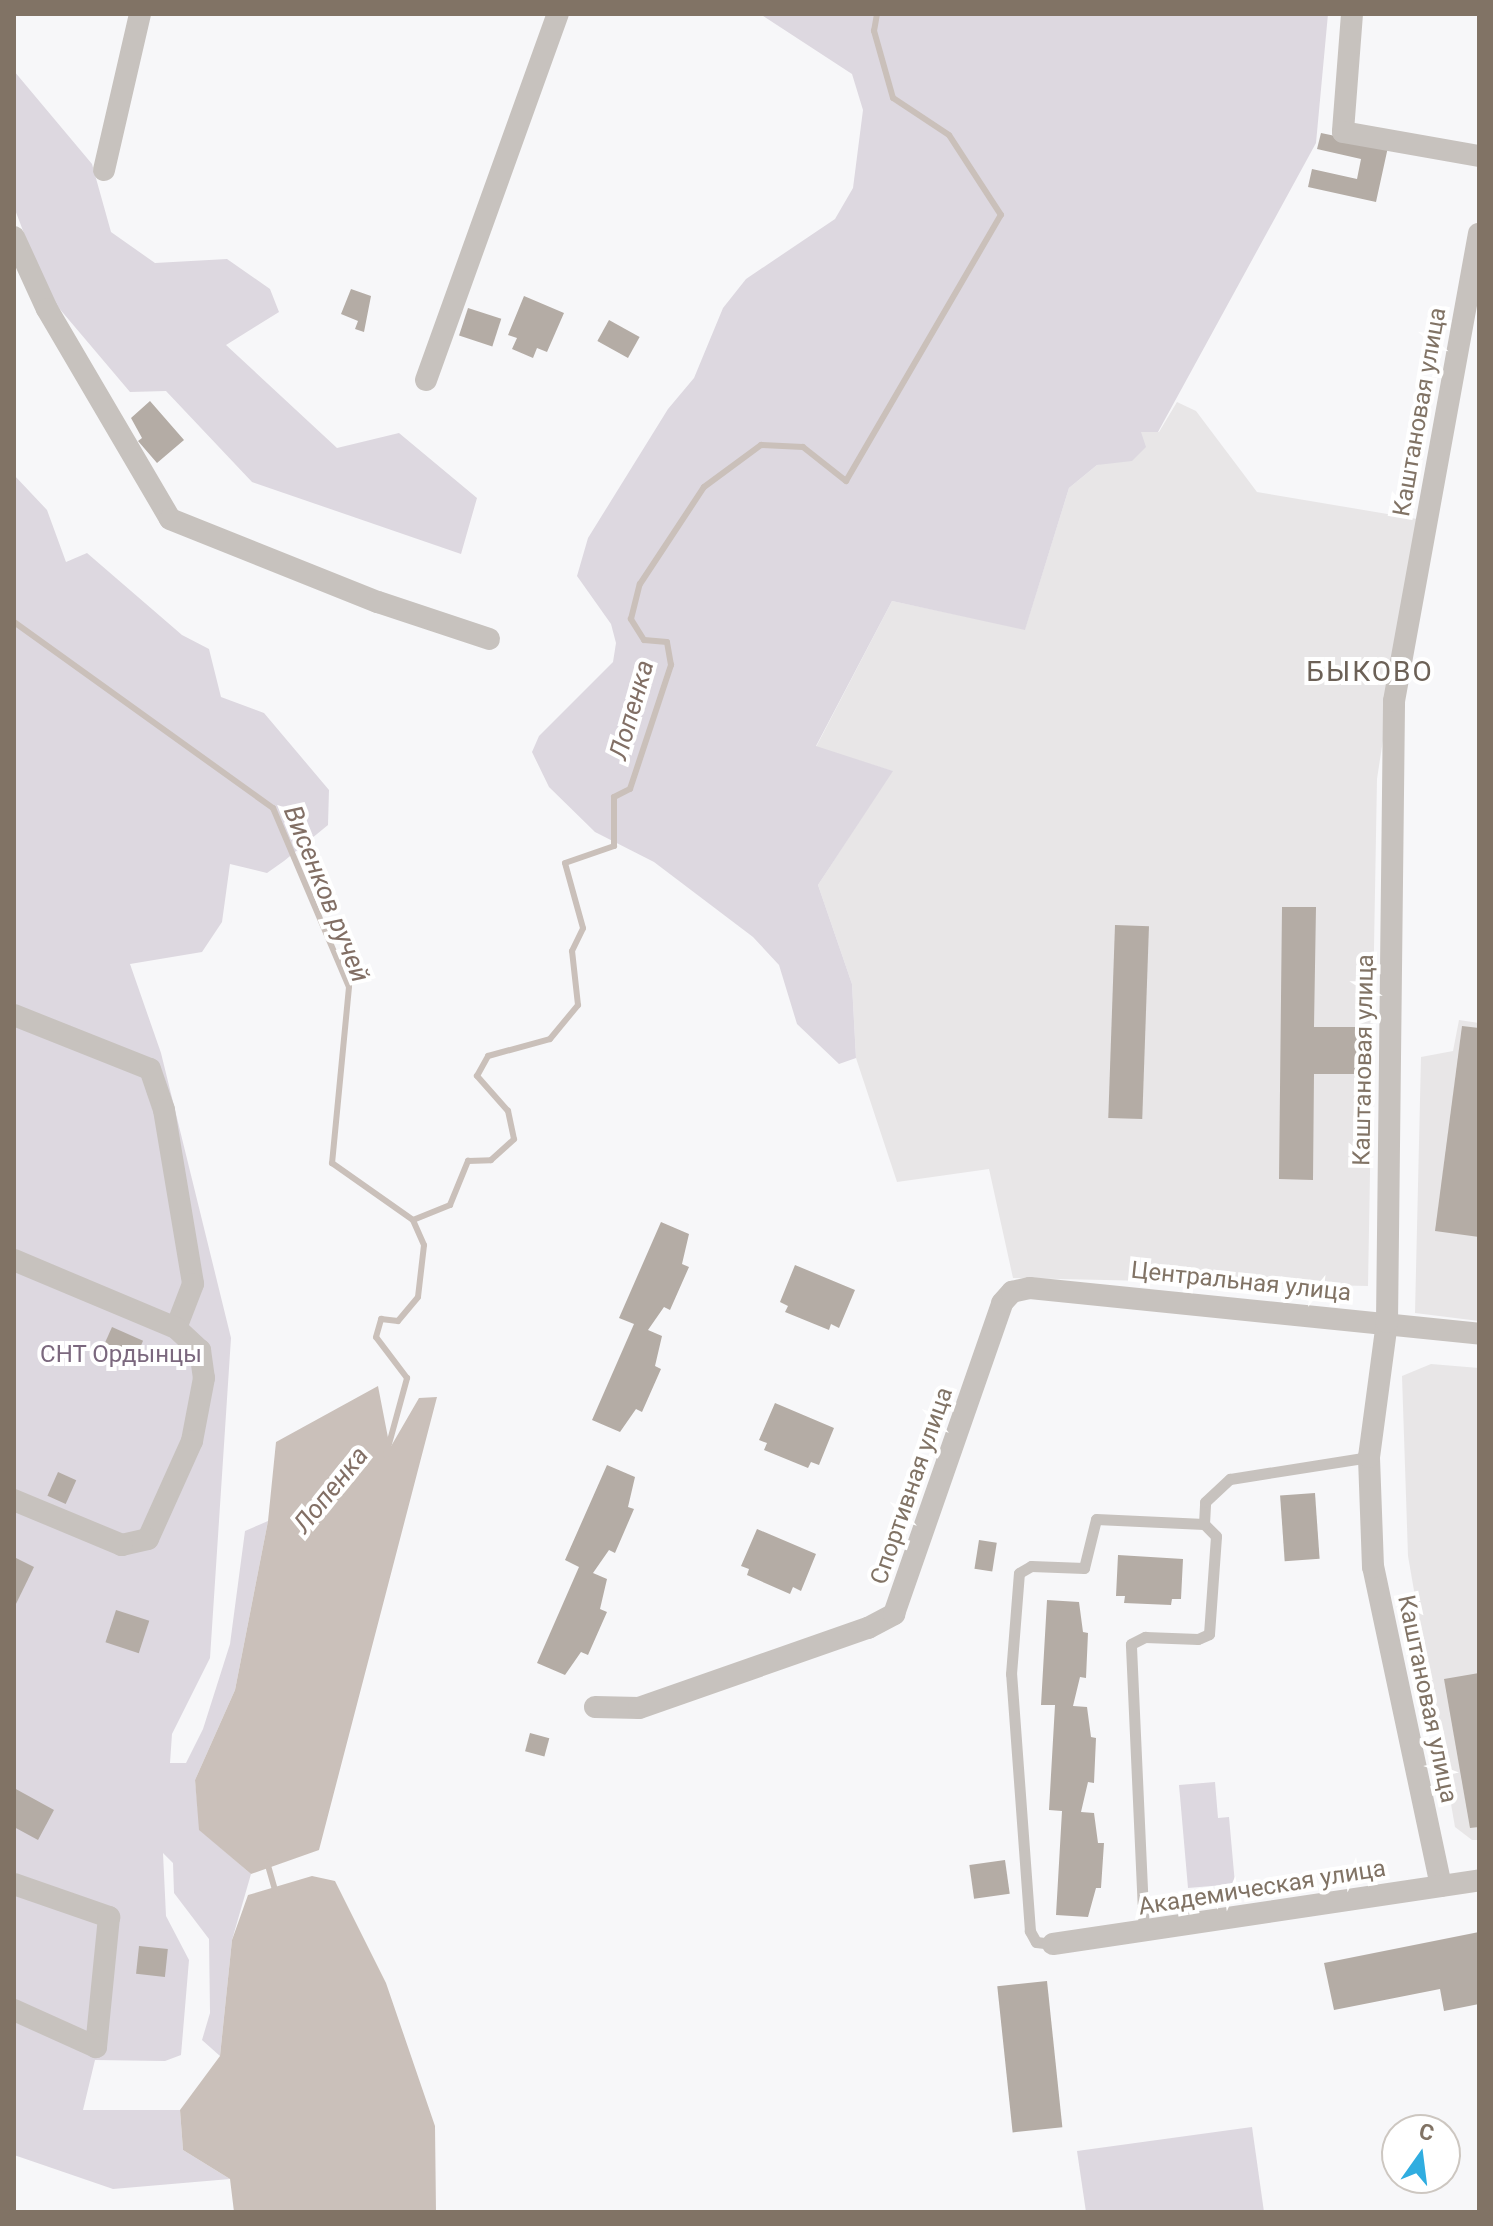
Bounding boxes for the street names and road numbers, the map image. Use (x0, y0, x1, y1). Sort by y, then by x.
street label: Каштановая улица (1387, 305, 1453, 519)
street label: Каштановая улица (1348, 954, 1380, 1166)
street label: Центральная улица (1130, 1256, 1352, 1308)
street label: Спортивная улица (865, 1384, 959, 1588)
street label: Каштановая улица (1391, 1593, 1463, 1805)
street label: Академическая улица (1136, 1854, 1388, 1922)

